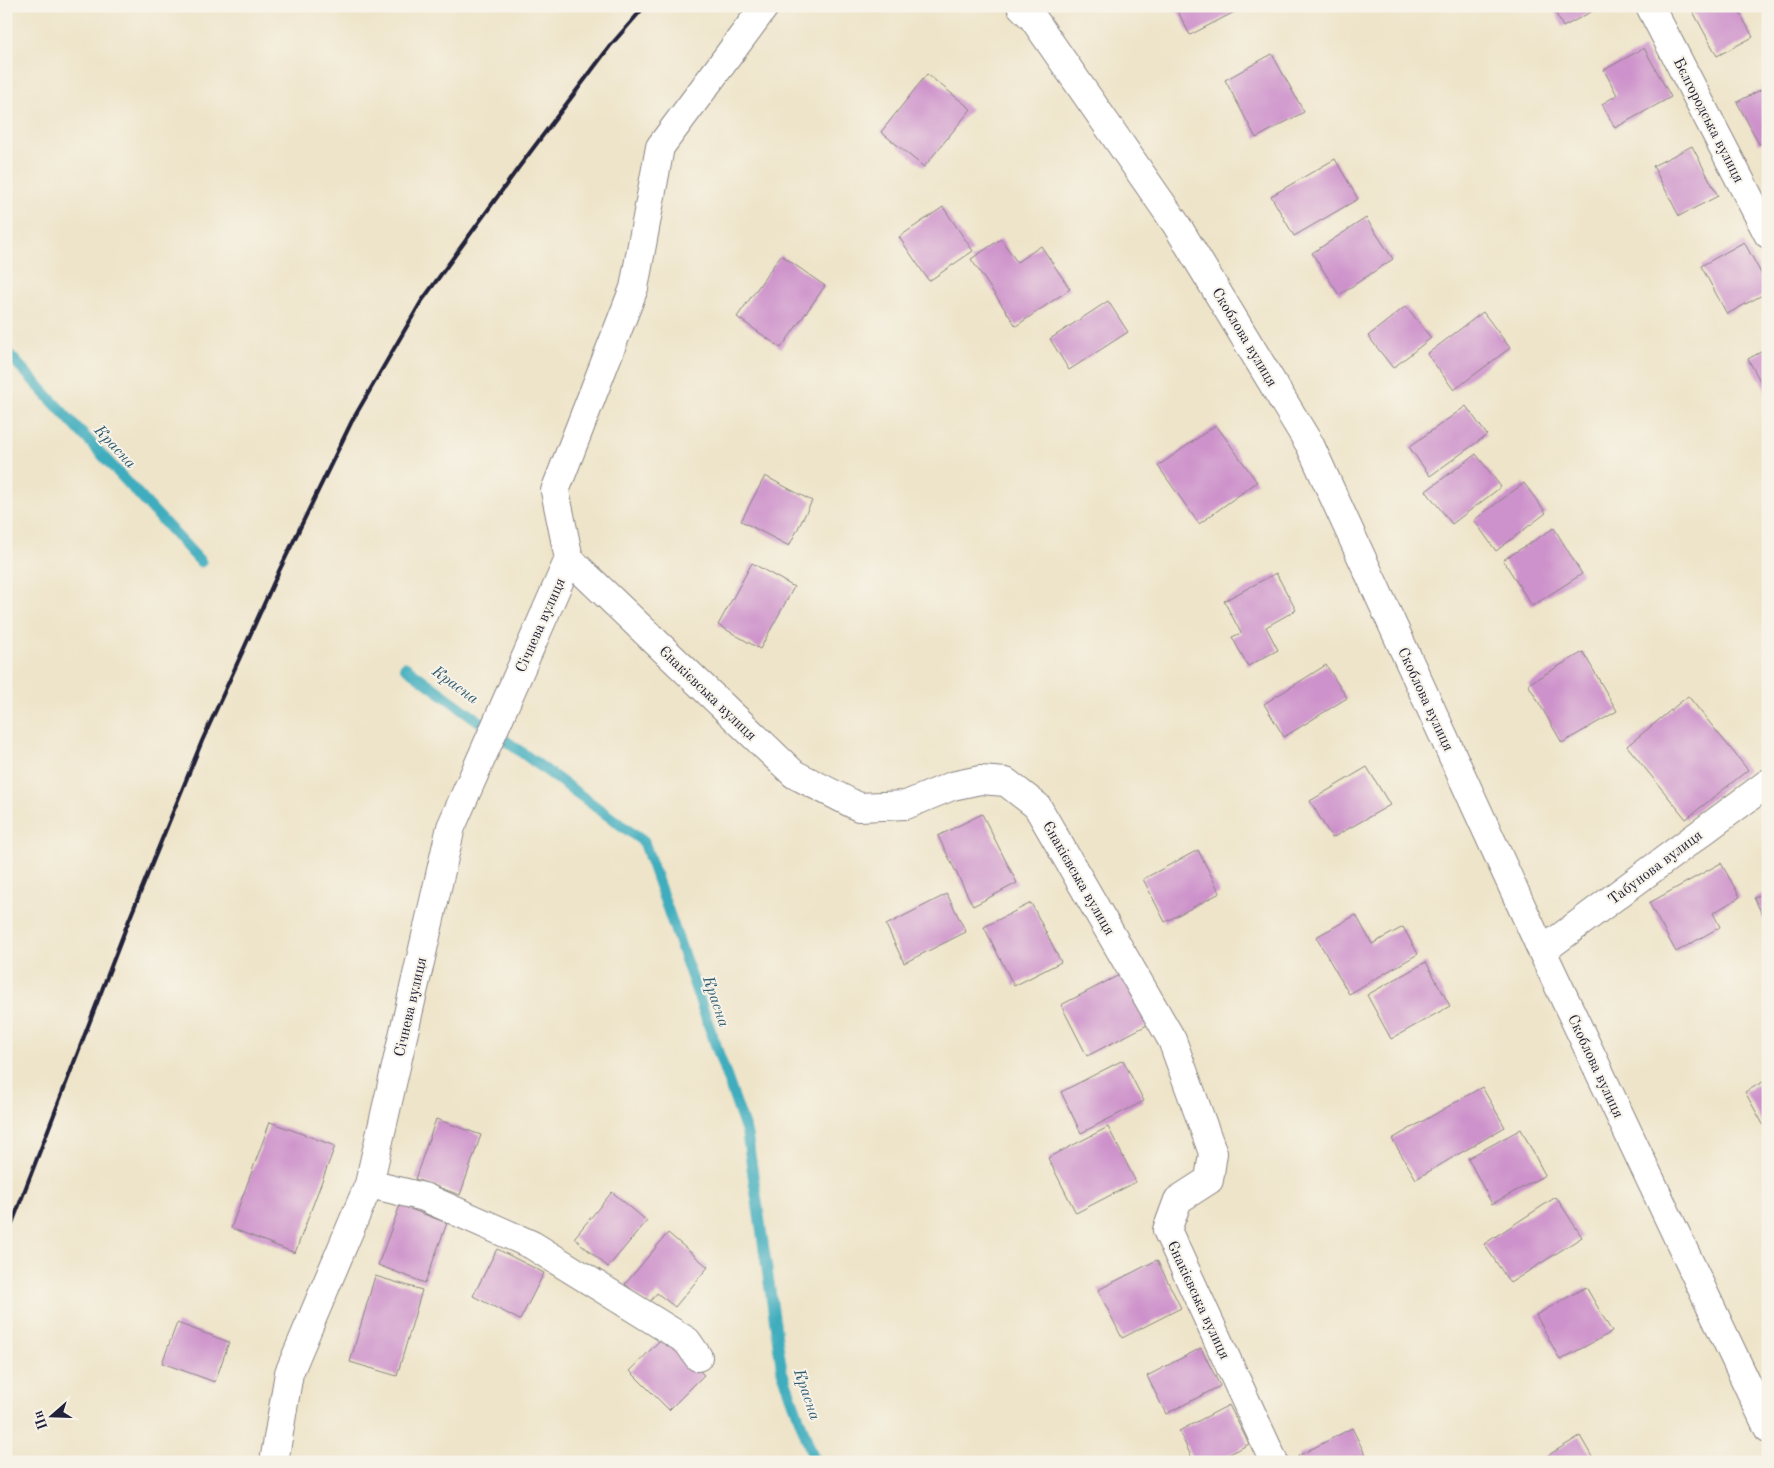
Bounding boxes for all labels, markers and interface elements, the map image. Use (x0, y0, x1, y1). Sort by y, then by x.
street label: Бєлгородська вулиця (1670, 56, 1746, 186)
street label: Скоблова вулиця (1208, 286, 1279, 390)
water label: Красна (90, 422, 139, 472)
street label: Січнева вулиця (514, 576, 569, 675)
street label: Єнакієвська вулиця (655, 644, 759, 744)
street label: Скоблова вулиця (1394, 646, 1455, 754)
water label: Красна (428, 663, 481, 708)
street label: Єнакієвська вулиця (1039, 819, 1116, 938)
street label: Табунова вулиця (1606, 828, 1706, 908)
street label: Січнева вулиця (393, 956, 430, 1058)
water label: Красна (699, 973, 731, 1030)
street label: Скоблова вулиця (1564, 1013, 1625, 1121)
street label: Єнакієвська вулиця (1164, 1239, 1232, 1362)
water label: Красна (790, 1366, 822, 1423)
north arrow (28, 1390, 78, 1440)
text: Пн (31, 1409, 51, 1432)

